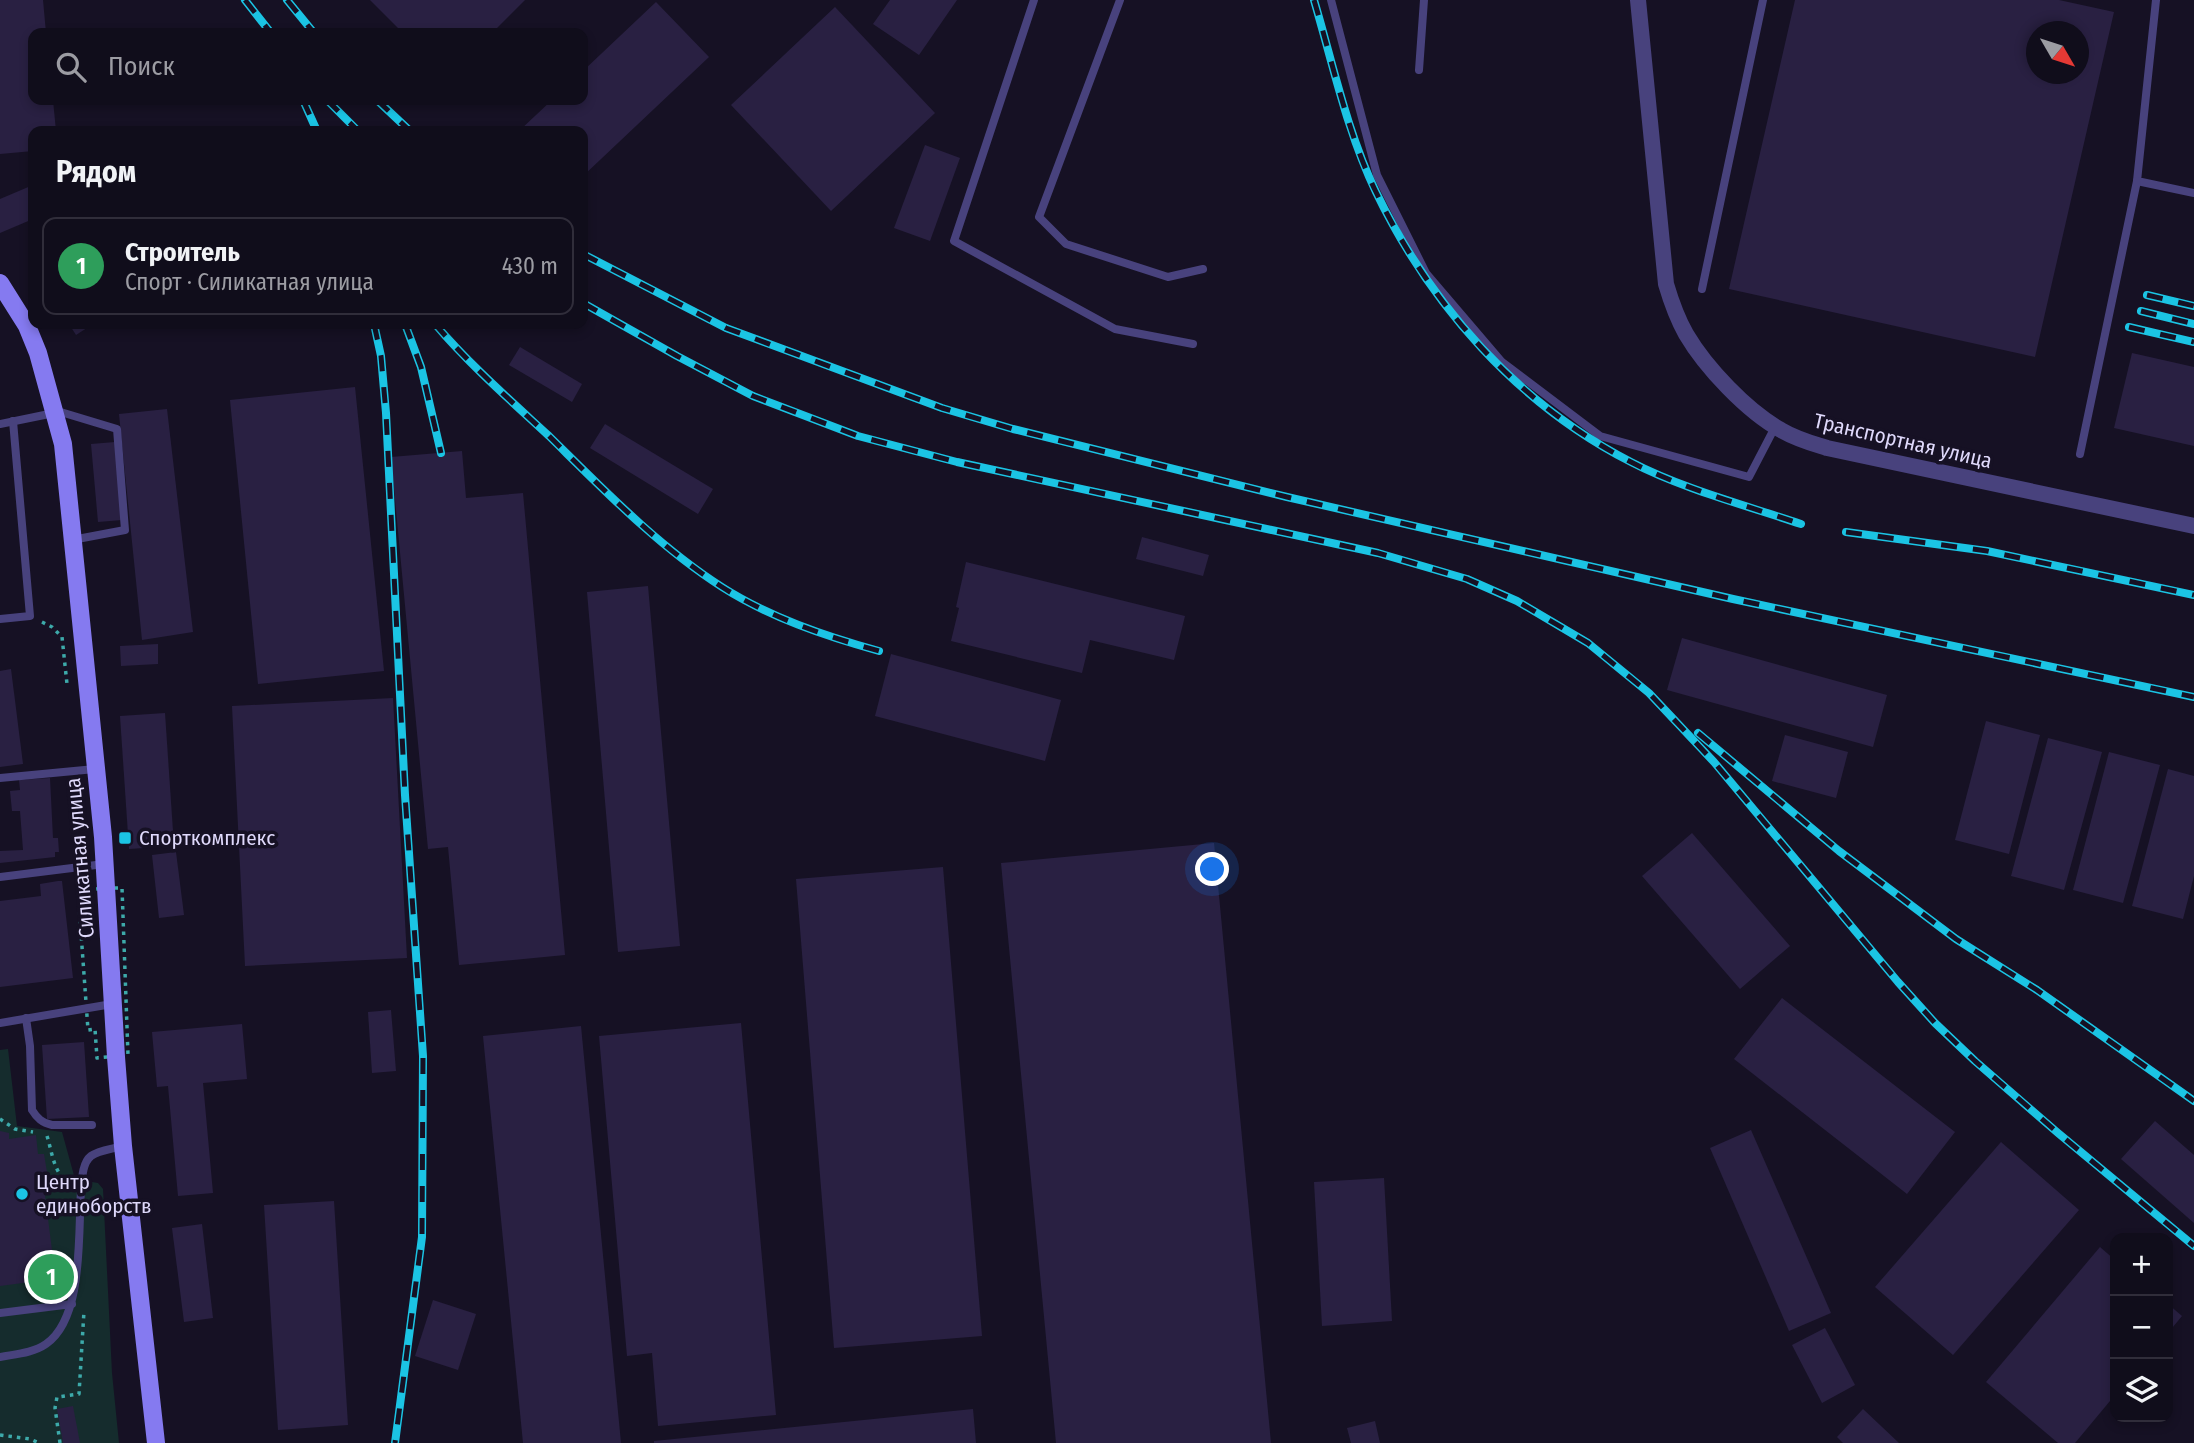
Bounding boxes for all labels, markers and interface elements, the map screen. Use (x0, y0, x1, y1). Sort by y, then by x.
north arrow (2026, 21, 2089, 84)
search box (28, 28, 588, 105)
icon: search (52, 48, 90, 86)
text: Поиск (108, 51, 175, 82)
text: Рядом (56, 154, 136, 190)
text: Строитель (125, 237, 240, 268)
text: 1 (76, 252, 86, 280)
text: 430 m (502, 252, 558, 280)
text: Спорт · Силикатная улица (125, 268, 374, 296)
street label: Транспортная улица (1811, 408, 1995, 474)
street label: Силикатная улица (60, 777, 100, 939)
place label: Спорткомплекс (139, 825, 275, 851)
marker: Спорткомплекс (117, 830, 133, 846)
your location (1195, 852, 1229, 886)
place label: Центр единоборств (36, 1169, 151, 1219)
marker: Центр единоборств (14, 1186, 30, 1202)
map controls (2110, 1233, 2173, 1422)
button: + (2110, 1233, 2173, 1296)
pin: 1 (28, 1251, 74, 1303)
button: − (2110, 1296, 2173, 1359)
button: layers (2110, 1359, 2173, 1422)

